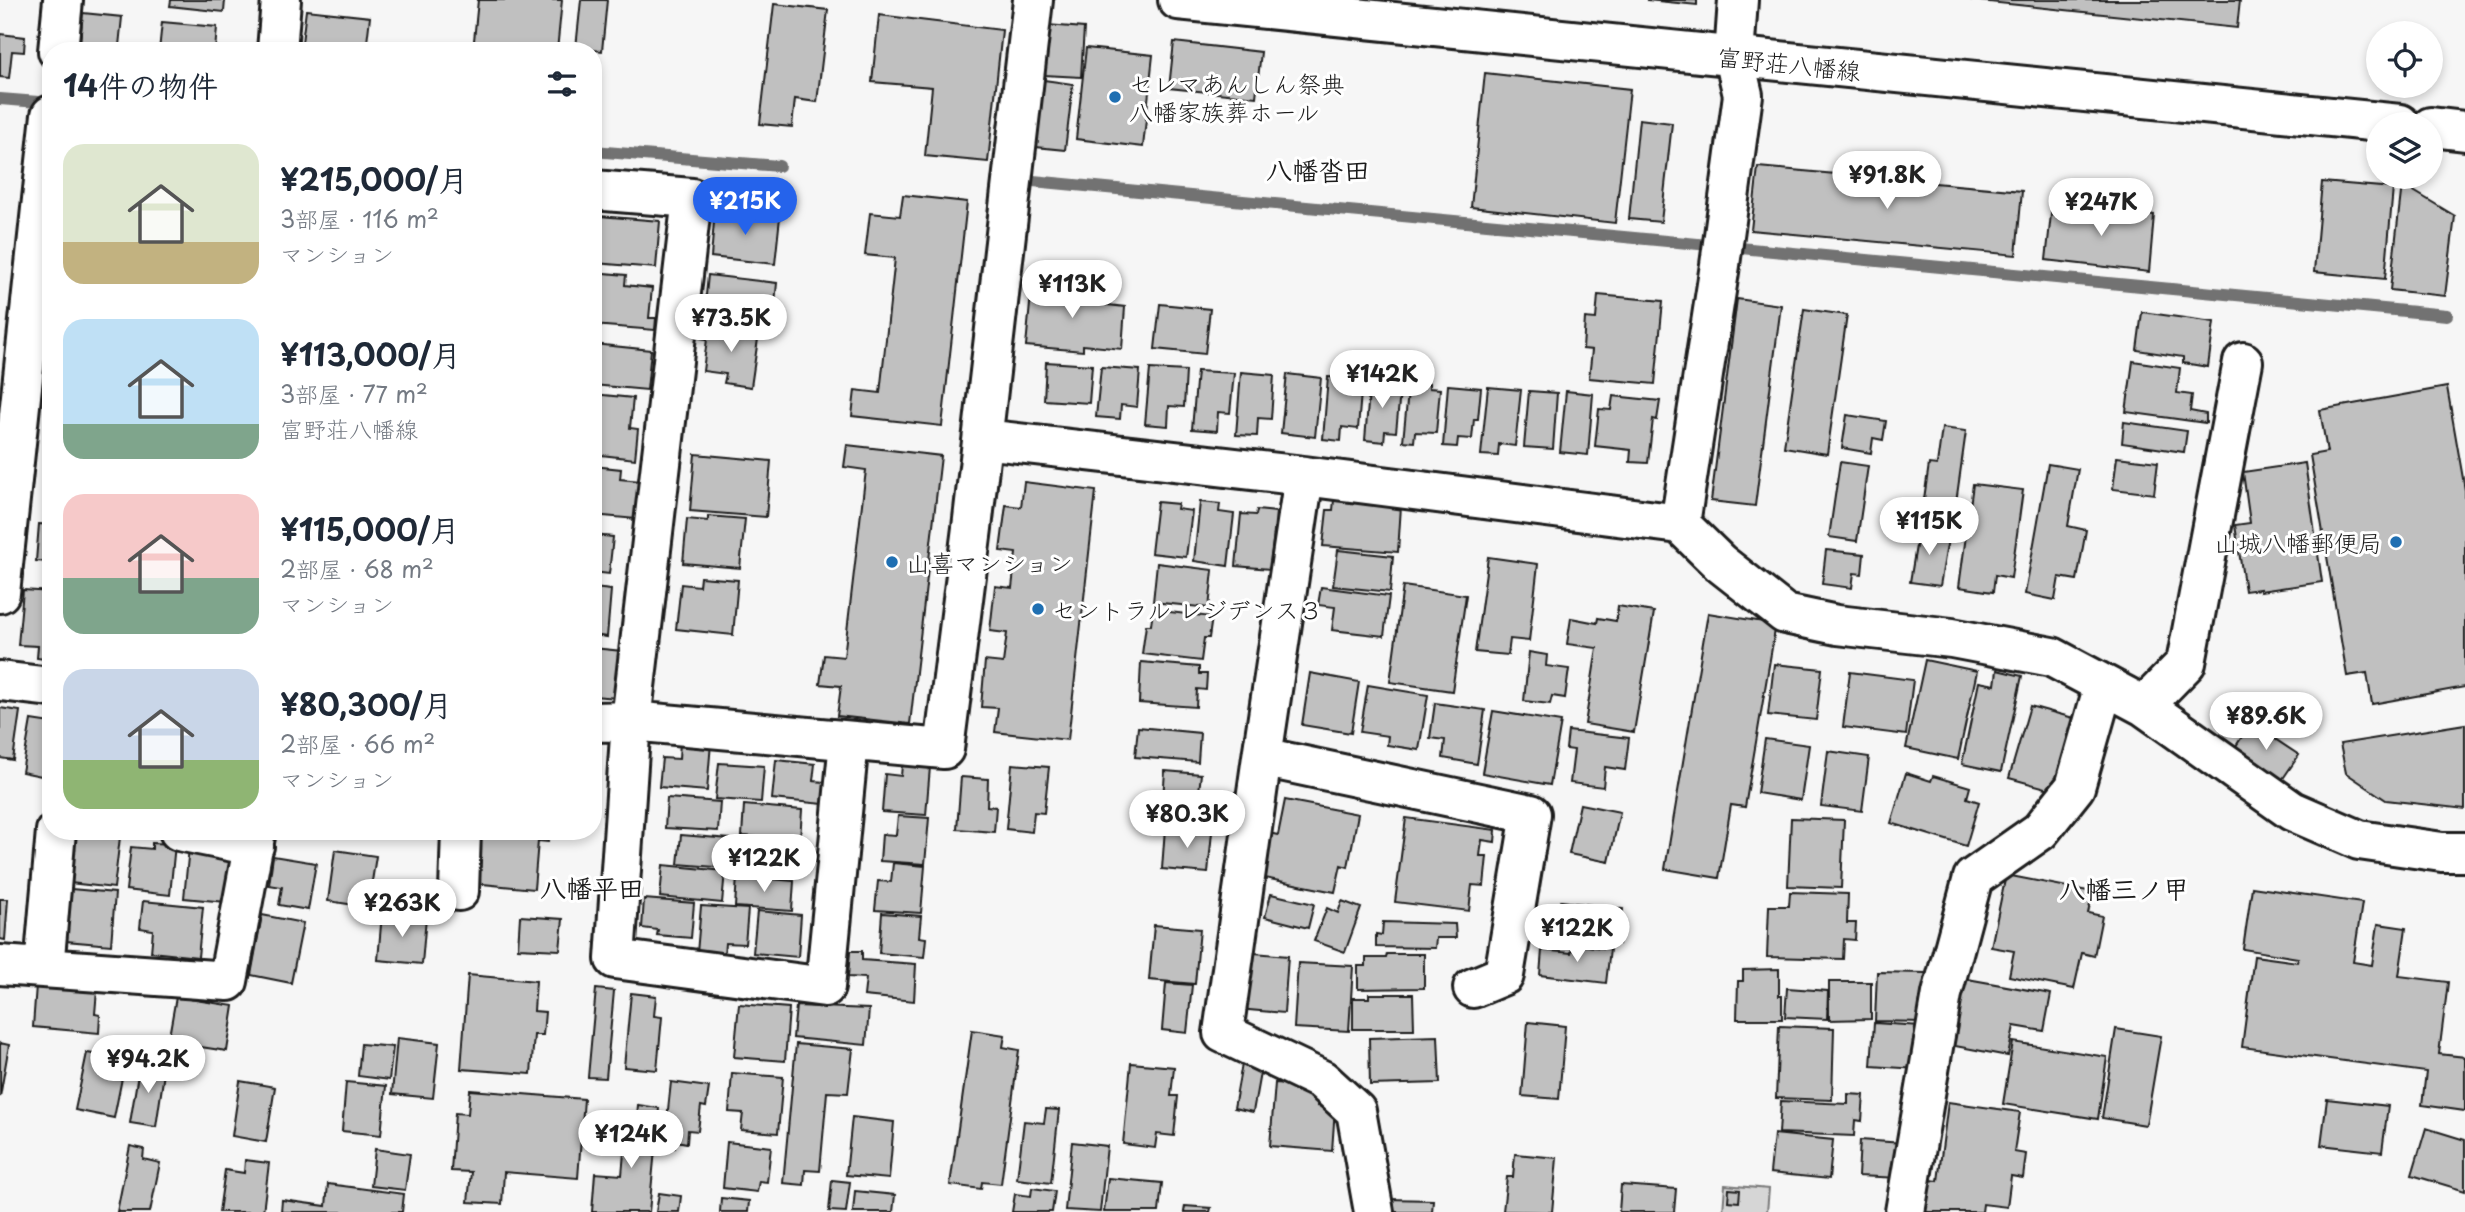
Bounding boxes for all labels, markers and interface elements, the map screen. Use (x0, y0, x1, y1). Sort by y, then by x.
map controls (2366, 21, 2443, 189)
button: locate (2366, 21, 2443, 98)
street label: 富野荘八幡線 (1716, 38, 1862, 88)
text: 14件の物件 (63, 62, 218, 107)
icon: filters (543, 65, 581, 103)
place label: セレマあんしん祭典 八幡家族葬ホール (1129, 65, 1345, 129)
marker: セレマあんしん祭典 八幡家族葬ホール (1107, 89, 1123, 105)
button: layers (2366, 112, 2443, 189)
district label: 八幡沓田 (1266, 150, 1370, 189)
pin: ¥91.8K (1830, 152, 1944, 211)
text: ¥215,000/月 (280, 156, 468, 201)
text: ¥91.8K (1848, 156, 1926, 191)
icon: home (119, 172, 203, 256)
pin: ¥215K (696, 177, 794, 237)
pin: ¥247K (2052, 178, 2150, 238)
text: ¥215K (709, 182, 781, 217)
text: ¥247K (2064, 183, 2138, 218)
text: 3部屋 · 116 m² (280, 201, 439, 236)
text: マンション (280, 236, 394, 271)
pin: ¥113K (1023, 260, 1121, 320)
text: ¥113K (1038, 265, 1106, 300)
pin: ¥73.5K (674, 294, 788, 354)
text: ¥73.5K (691, 299, 771, 334)
text: ¥113,000/月 (280, 331, 461, 376)
icon: home (119, 347, 203, 431)
pin: ¥142K (1333, 350, 1431, 410)
text: ¥142K (1346, 355, 1418, 390)
text: 3部屋 · 77 m² (280, 376, 428, 411)
text: 富野荘八幡線 (280, 411, 418, 446)
pin: ¥115K (1880, 498, 1978, 557)
text: ¥115K (1896, 502, 1962, 537)
text: ¥115,000/月 (280, 506, 460, 551)
icon: home (119, 522, 203, 606)
place label: 山城八幡郵便局 (2214, 524, 2382, 560)
marker: 山城八幡郵便局 (2388, 534, 2404, 550)
place label: 山喜マンション (906, 544, 1073, 580)
text: 2部屋 · 68 m² (280, 551, 434, 586)
marker: 山喜マンション (884, 554, 900, 570)
text: マンション (280, 586, 394, 621)
place label: セントラル レジデンス３ (1052, 591, 1323, 627)
marker: セントラル レジデンス３ (1030, 601, 1046, 617)
text: ¥80,300/月 (280, 681, 452, 726)
pin: ¥89.6K (2209, 692, 2323, 752)
icon: home (119, 697, 203, 781)
text: ¥89.6K (2226, 697, 2306, 732)
text: 2部屋 · 66 m² (280, 726, 435, 761)
text: マンション (280, 761, 394, 796)
pin: ¥80.3K (1130, 790, 1244, 850)
text: ¥80.3K (1145, 795, 1229, 830)
pin: ¥122K (715, 834, 813, 894)
text: ¥122K (728, 839, 800, 874)
district label: 八幡平田 (540, 868, 644, 907)
district label: 八幡三ノ甲 (2059, 869, 2189, 908)
pin: ¥263K (353, 880, 451, 939)
text: ¥263K (363, 884, 441, 919)
pin: ¥122K (1528, 904, 1626, 964)
text: ¥122K (1541, 909, 1613, 944)
pin: ¥94.2K (91, 1036, 205, 1095)
text: ¥94.2K (106, 1040, 190, 1075)
pin: ¥124K (582, 1110, 680, 1170)
text: ¥124K (594, 1115, 668, 1150)

